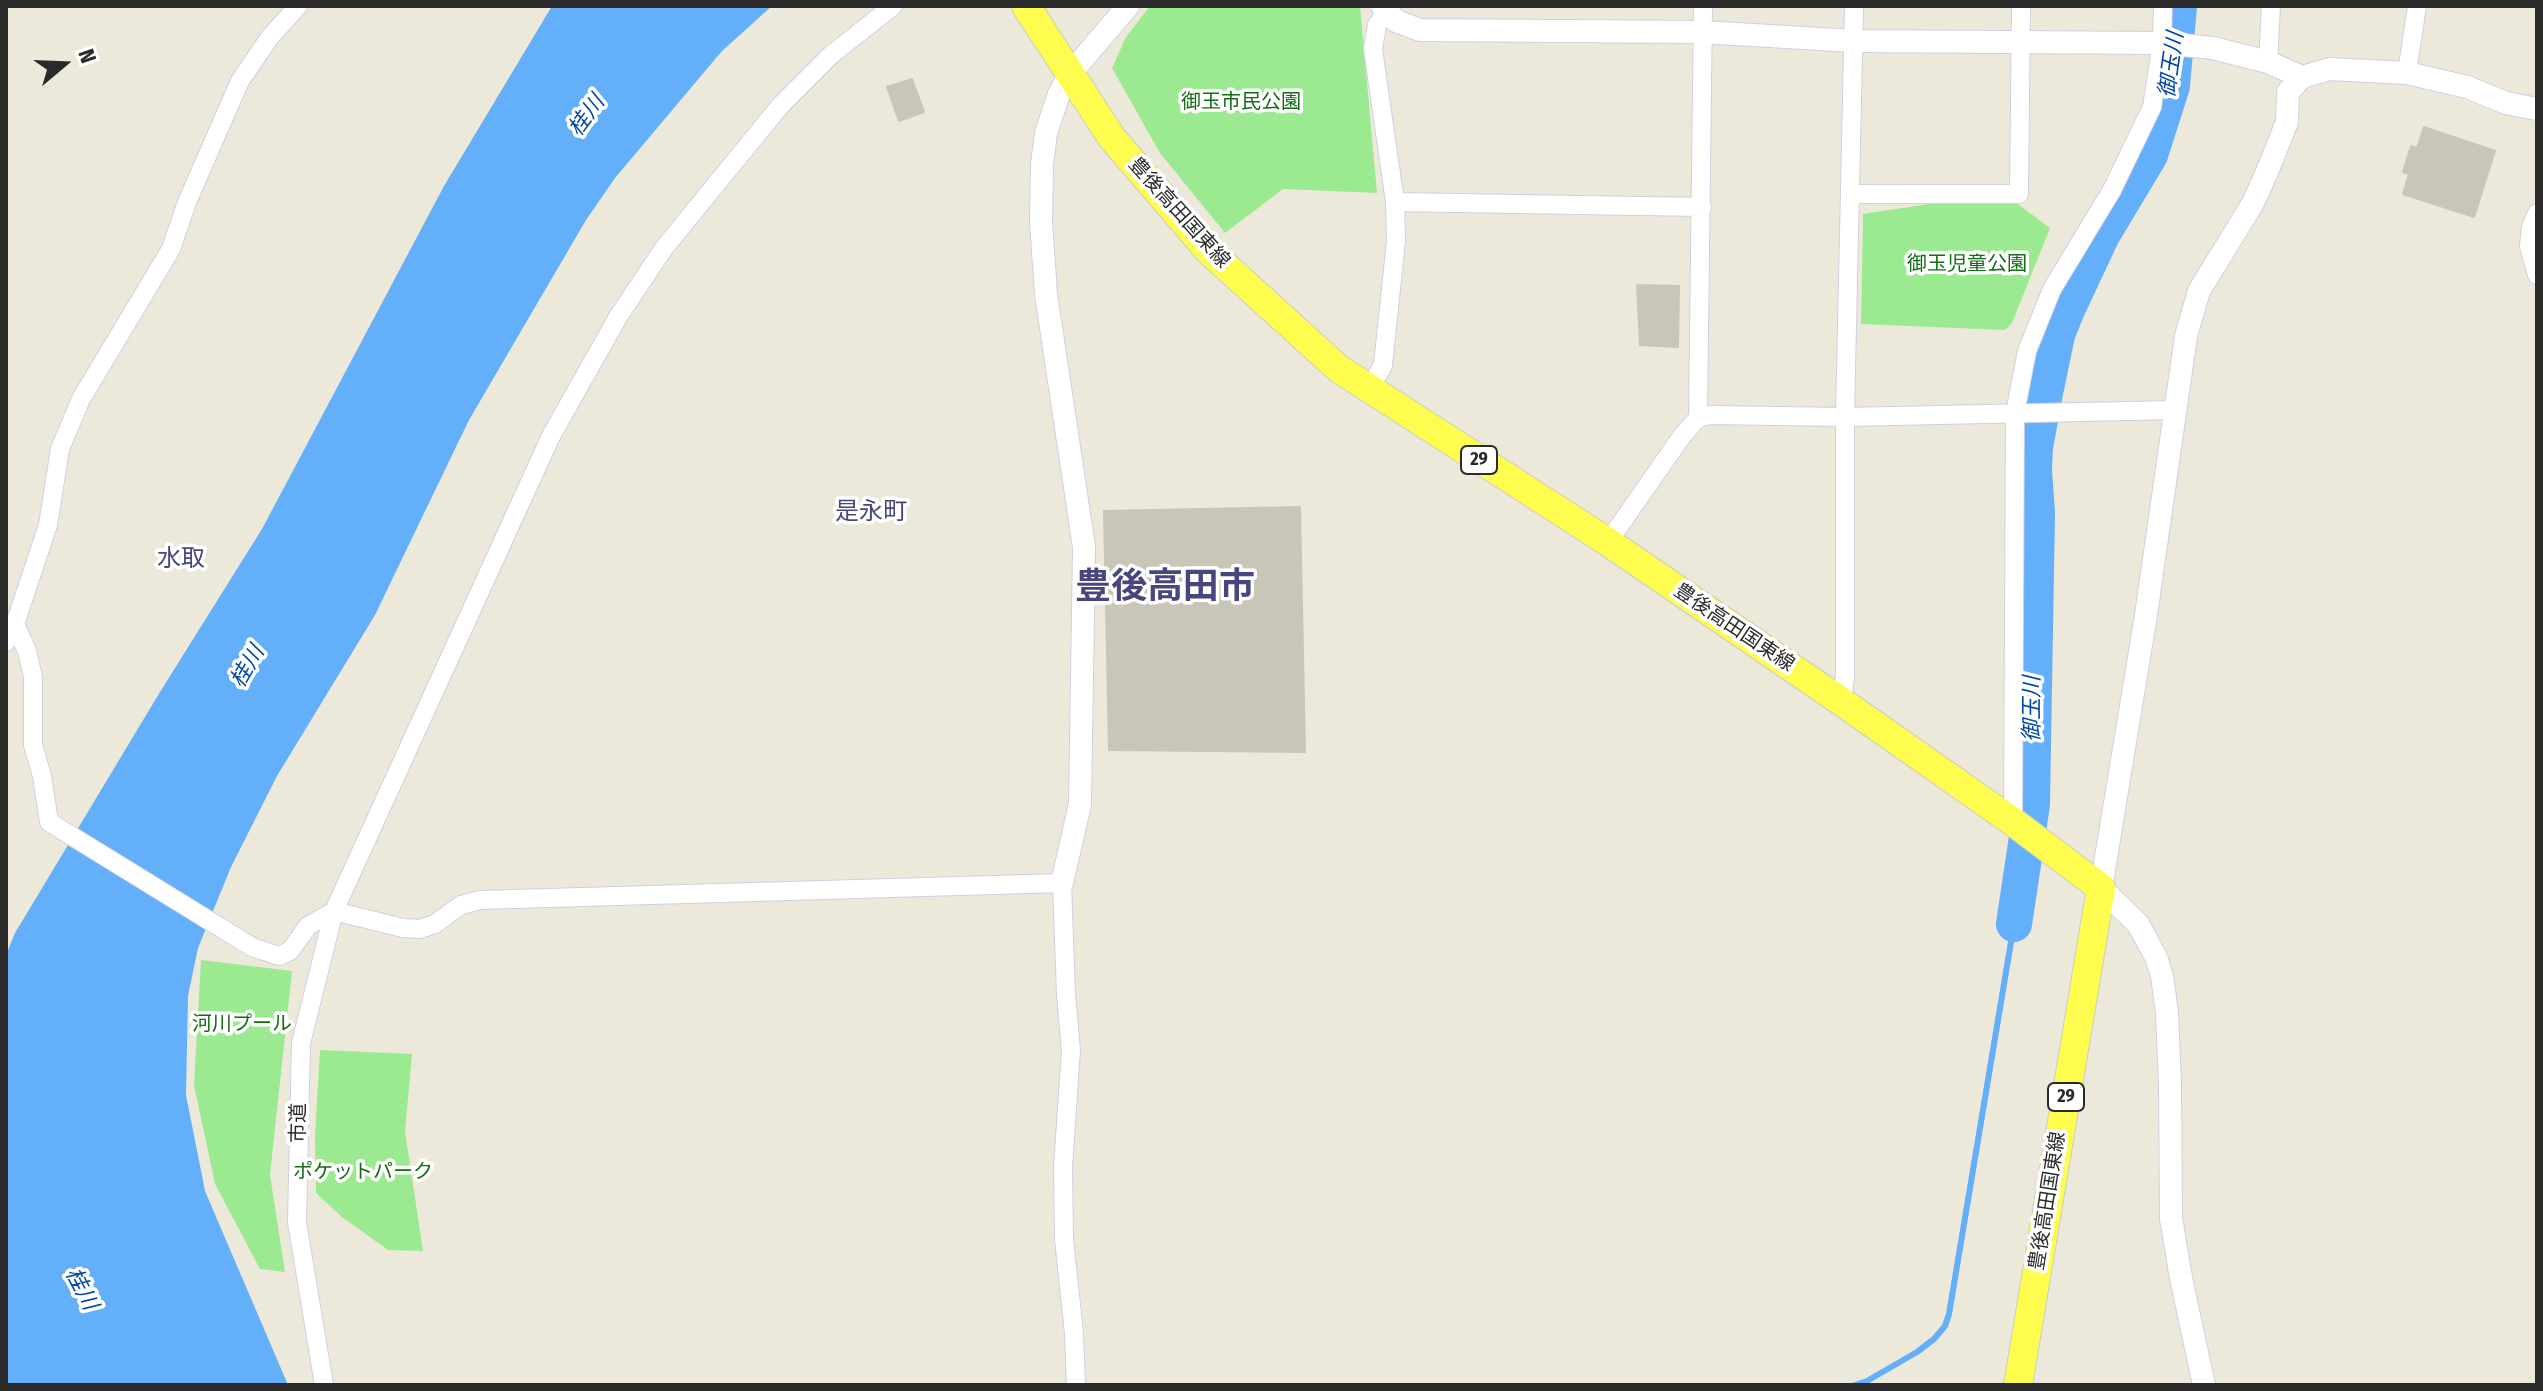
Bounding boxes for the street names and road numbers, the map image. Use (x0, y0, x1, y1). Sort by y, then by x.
street label: 豊後高田国東線 (1123, 153, 1235, 273)
road number: 29 (1461, 446, 1497, 474)
street label: 豊後高田国東線 (1669, 579, 1799, 677)
road number: 29 (2048, 1083, 2084, 1111)
street label: 市道 (287, 1103, 311, 1143)
street label: 豊後高田国東線 (2025, 1130, 2071, 1272)

